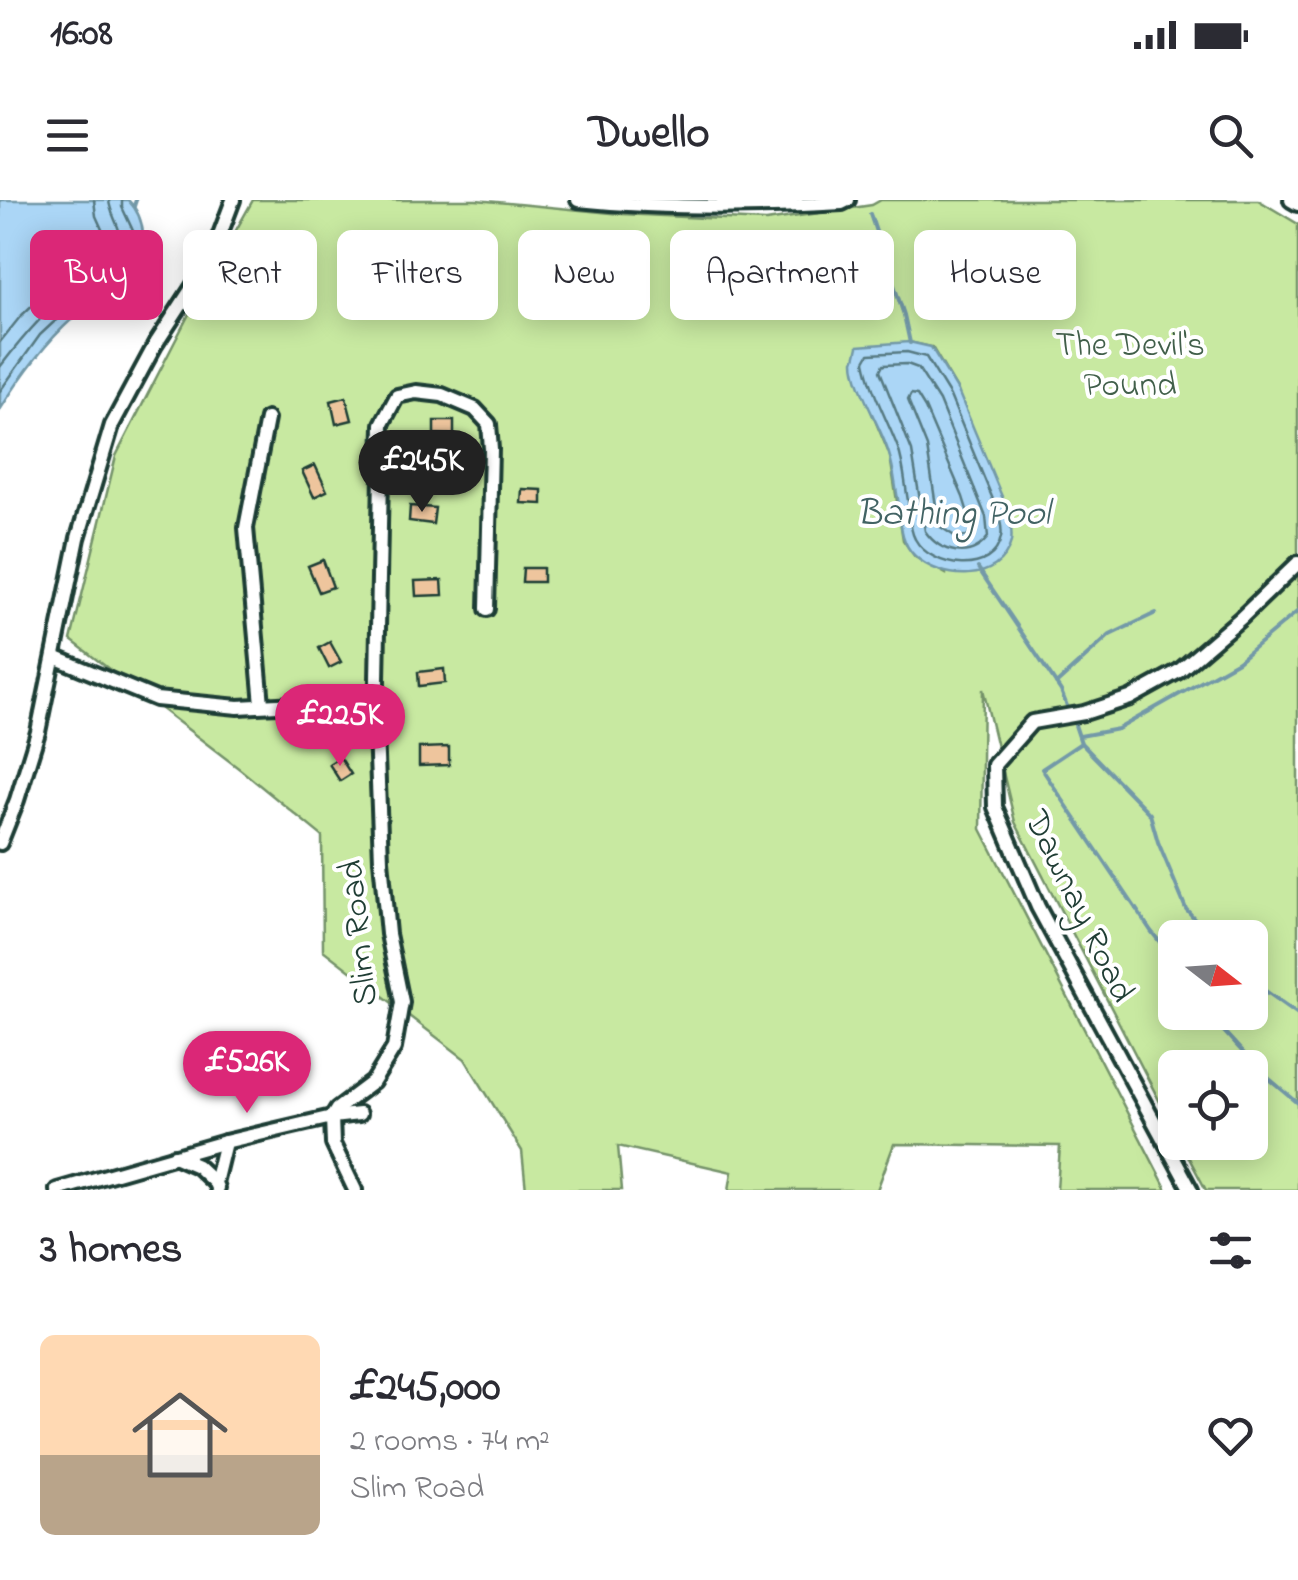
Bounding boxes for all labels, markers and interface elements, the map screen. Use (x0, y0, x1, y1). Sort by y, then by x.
text: 16:08 (50, 7, 113, 63)
text: Dwello (588, 102, 710, 168)
icon: menu (40, 108, 95, 163)
icon: search (1203, 108, 1258, 163)
chip: Buy (30, 230, 163, 320)
chip: Rent (183, 230, 317, 320)
chip: Filters (337, 230, 498, 320)
chip: New (518, 230, 650, 320)
chip: Apartment (670, 230, 894, 320)
chip: House (914, 230, 1076, 320)
park label: The Devil's Pound (1055, 321, 1205, 412)
pin: £245K (352, 430, 492, 515)
text: £245K (380, 439, 464, 486)
water label: Bathing Pool (856, 487, 1054, 543)
pin: £225K (270, 684, 410, 769)
text: £225K (297, 693, 383, 740)
street label: Dawnay Road (1009, 801, 1147, 1012)
street label: Slim Road (327, 857, 393, 1009)
north arrow (1158, 920, 1268, 1030)
map controls (1158, 920, 1268, 1160)
pin: £526K (177, 1031, 317, 1116)
text: £526K (205, 1040, 289, 1087)
button: locate (1158, 1050, 1268, 1160)
text: 3 homes (40, 1220, 182, 1281)
icon: filters (1203, 1223, 1258, 1278)
text: £245,000 (350, 1358, 500, 1419)
icon: home (120, 1375, 240, 1495)
icon: heart (1203, 1408, 1258, 1463)
text: 2 rooms · 74 m² (350, 1419, 550, 1466)
text: Slim Road (350, 1466, 484, 1513)

